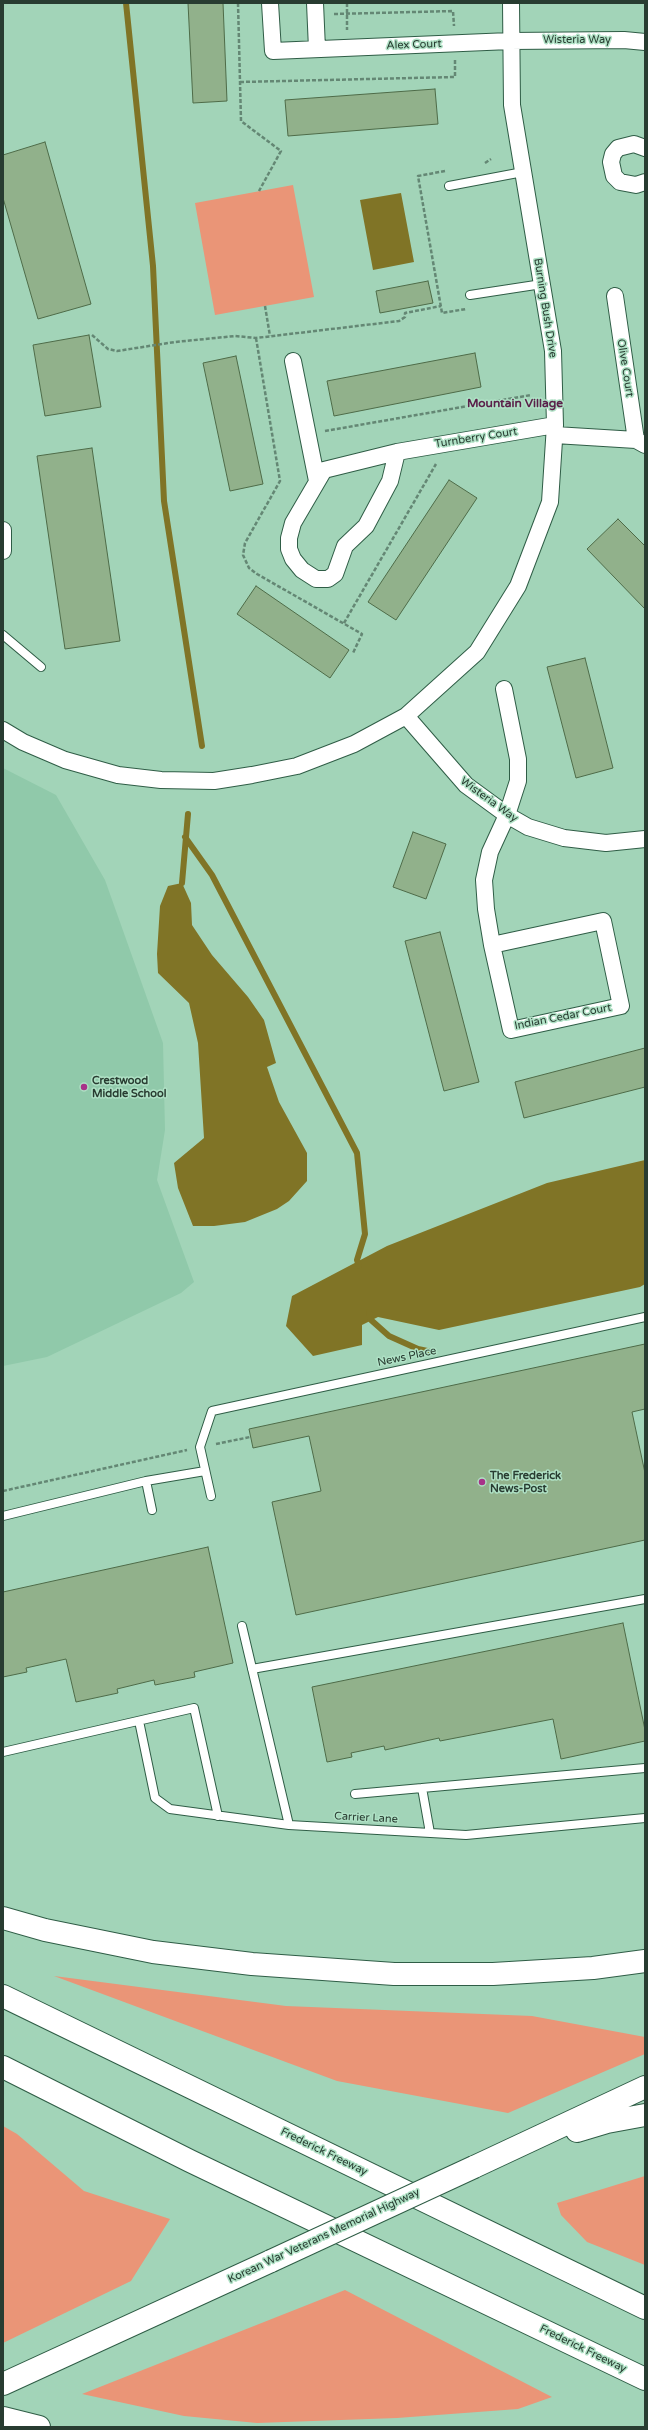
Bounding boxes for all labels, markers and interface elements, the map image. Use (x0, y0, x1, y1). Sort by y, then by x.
street label: Wisteria Way (543, 33, 611, 47)
street label: Alex Court (386, 37, 442, 53)
street label: Burning Bush Drive (531, 257, 559, 359)
street label: Olive Court (614, 338, 636, 398)
district label: Mountain Village (467, 397, 563, 411)
street label: Turnberry Court (434, 425, 518, 451)
street label: Wisteria Way (458, 775, 520, 825)
street label: Indian Cedar Court (513, 1001, 613, 1033)
place label: Crestwood Middle School (92, 1074, 166, 1100)
marker: Crestwood Middle School (79, 1082, 89, 1092)
street label: News Place (376, 1344, 438, 1370)
place label: The Frederick News-Post (490, 1469, 561, 1495)
marker: The Frederick News-Post (477, 1477, 487, 1487)
street label: Carrier Lane (334, 1810, 398, 1826)
street label: Frederick Freeway (278, 2125, 370, 2179)
street label: Korean War Veterans Memorial Highway (226, 2186, 422, 2286)
street label: Frederick Freeway (537, 2322, 629, 2376)

